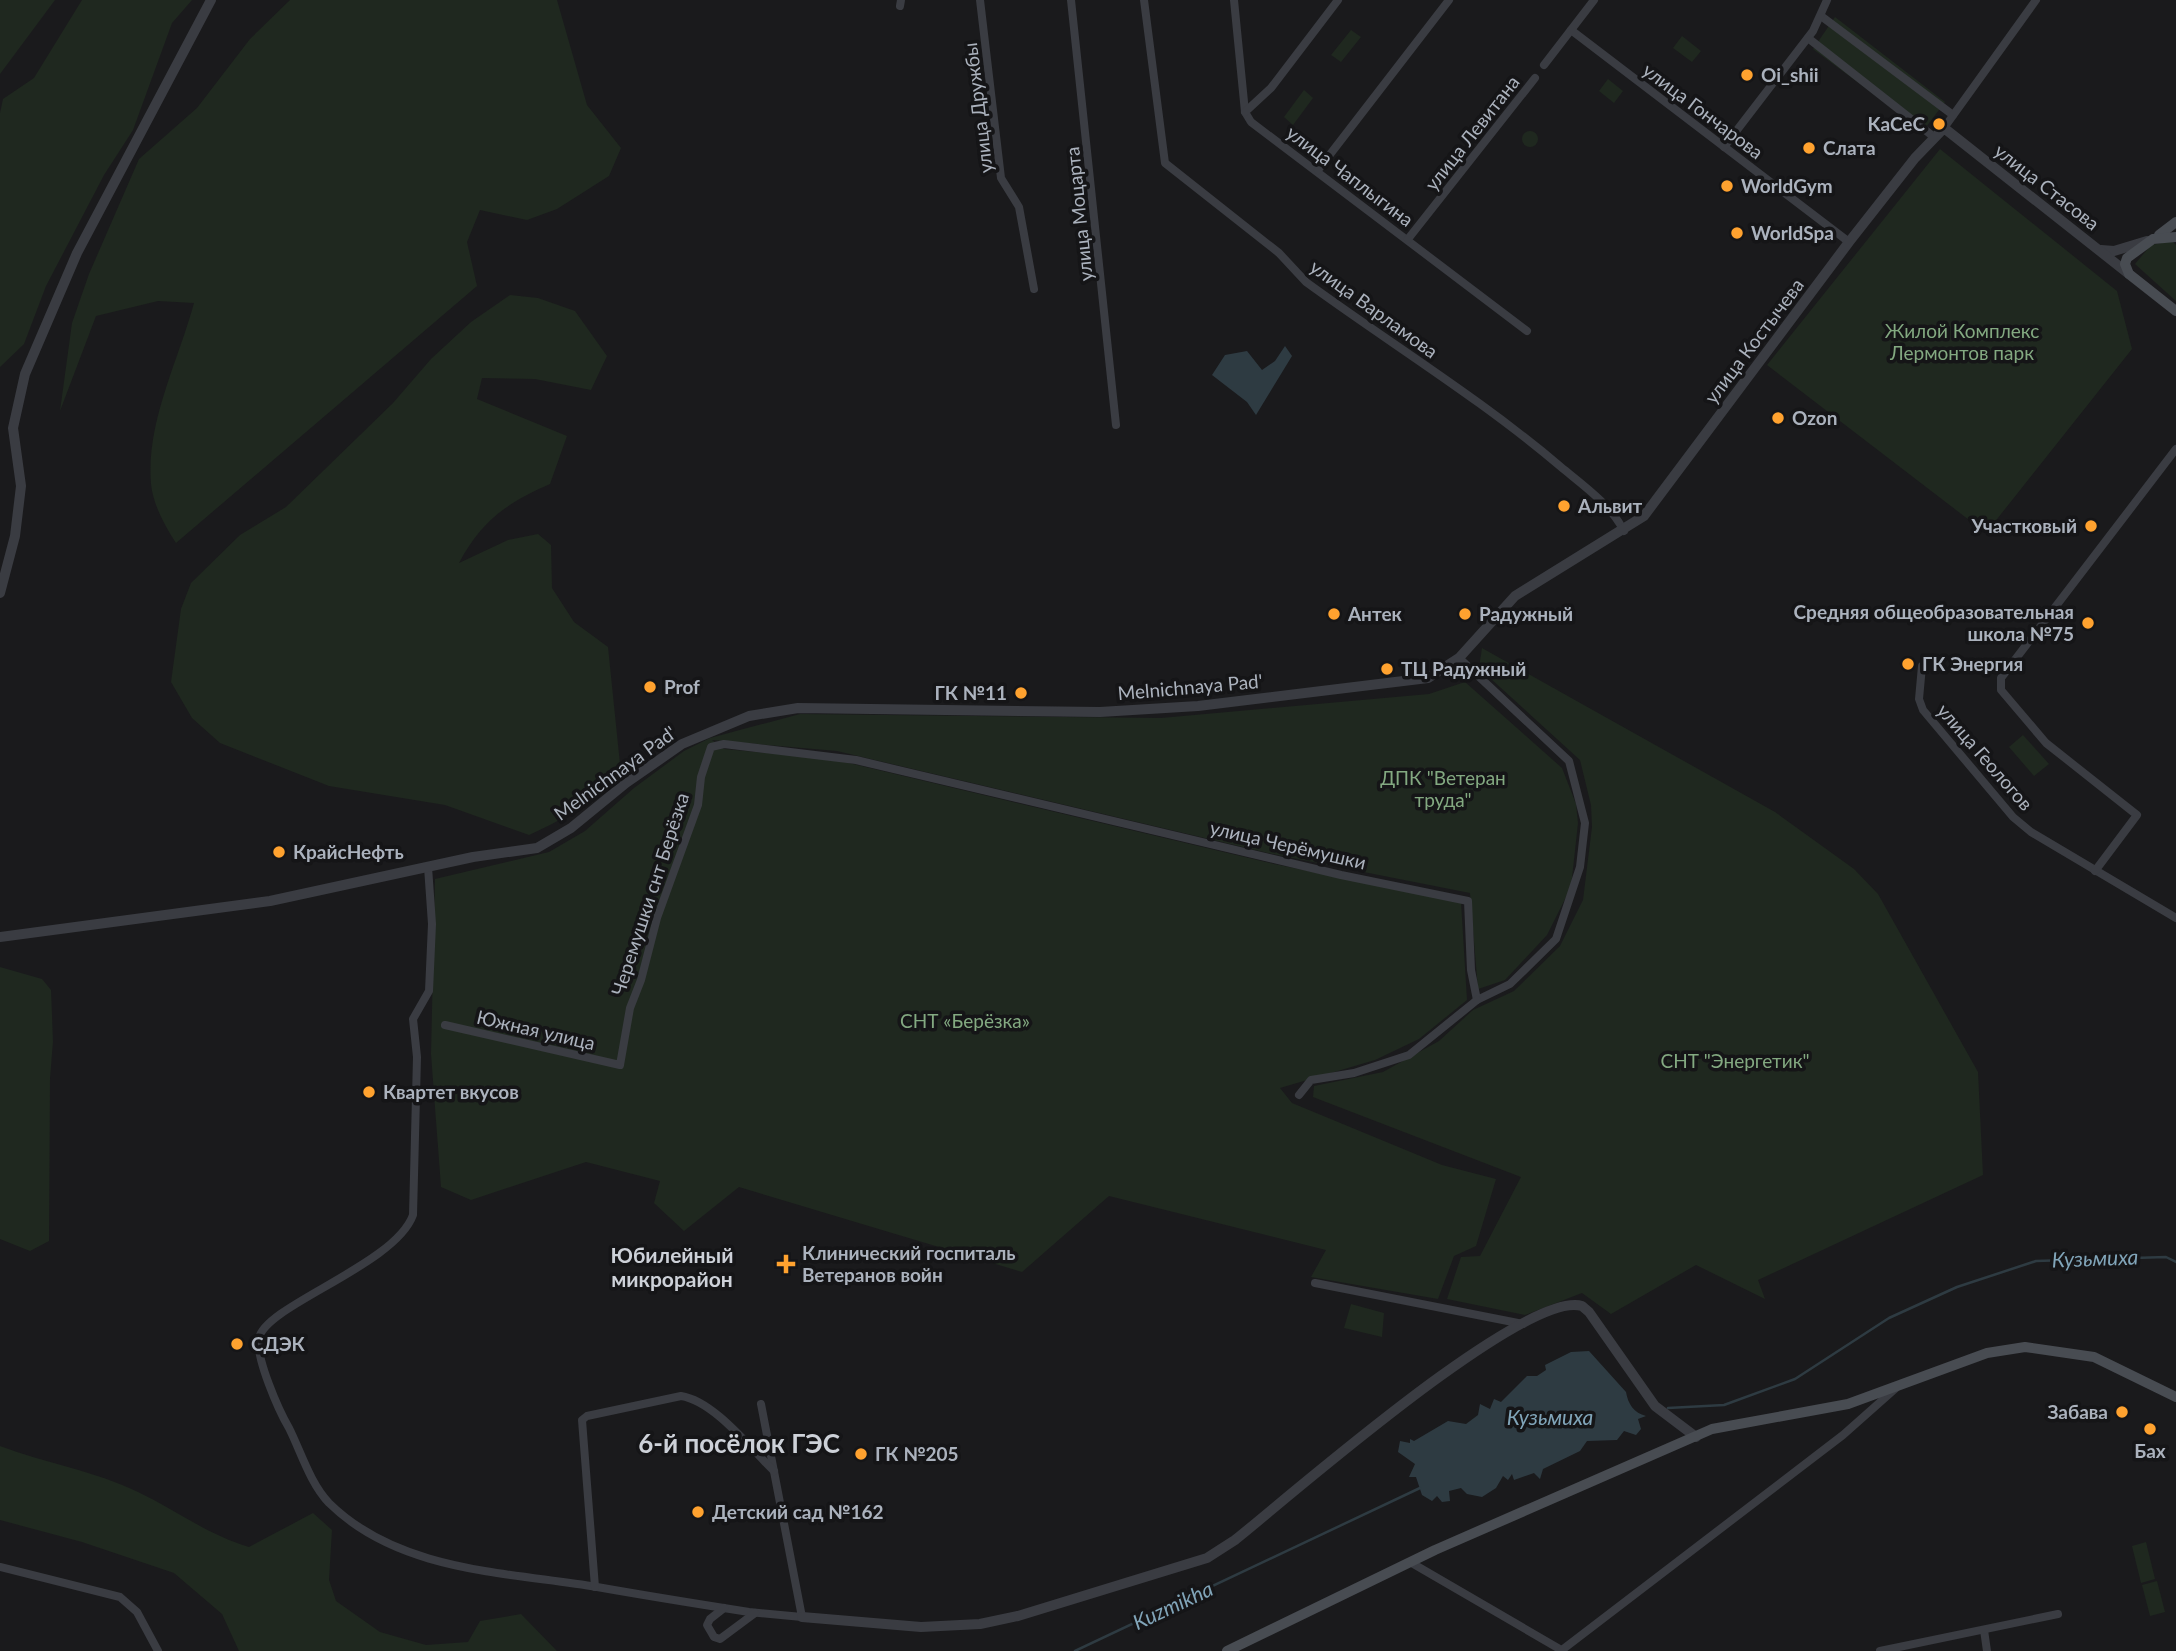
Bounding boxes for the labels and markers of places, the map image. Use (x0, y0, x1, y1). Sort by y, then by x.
place label: Oi_shii (1761, 63, 1819, 86)
marker: Oi_shii (1739, 67, 1755, 83)
place label: KaCeC (1867, 112, 1925, 135)
marker: KaCeC (1931, 116, 1947, 132)
place label: Слата (1823, 136, 1876, 159)
marker: Слата (1801, 140, 1817, 156)
place label: WorldGym (1741, 174, 1833, 197)
marker: WorldGym (1719, 178, 1735, 194)
place label: WorldSpa (1751, 221, 1834, 244)
marker: WorldSpa (1729, 225, 1745, 241)
place label: Ozon (1792, 406, 1837, 429)
marker: Ozon (1770, 410, 1786, 426)
place label: Альвит (1577, 494, 1643, 517)
marker: Альвит (1556, 498, 1572, 514)
place label: Участковый (1971, 514, 2077, 537)
marker: Участковый (2083, 518, 2099, 534)
place label: Средняя общеобразовательная школа №75 (1794, 600, 2074, 645)
place label: Антек (1347, 602, 1403, 625)
place label: Радужный (1479, 602, 1573, 625)
marker: Антек (1326, 606, 1342, 622)
marker: Радужный (1457, 606, 1473, 622)
marker: Средняя общеобразовательная школа №75 (2080, 615, 2096, 631)
place label: ГК Энергия (1922, 652, 2023, 675)
marker: ГК Энергия (1900, 656, 1916, 672)
place label: ТЦ Радужный (1401, 657, 1526, 680)
marker: ТЦ Радужный (1379, 661, 1395, 677)
place label: Prof (664, 675, 700, 698)
marker: Prof (642, 679, 658, 695)
place label: ГК №11 (934, 681, 1007, 704)
marker: ГК №11 (1013, 685, 1029, 701)
place label: КрайсНефть (293, 840, 404, 863)
marker: КрайсНефть (271, 844, 287, 860)
place label: Квартет вкусов (383, 1080, 519, 1103)
marker: Квартет вкусов (361, 1084, 377, 1100)
place label: Клинический госпиталь Ветеранов войн (802, 1241, 1016, 1286)
marker: Клинический госпиталь Ветеранов войн (776, 1254, 796, 1274)
place label: СДЭК (251, 1332, 306, 1355)
marker: СДЭК (229, 1336, 245, 1352)
place label: Забава (2047, 1400, 2108, 1423)
marker: Забава (2114, 1404, 2130, 1420)
marker: Бах (2142, 1421, 2158, 1437)
place label: Бах (2134, 1439, 2166, 1462)
place label: ГК №205 (875, 1442, 959, 1465)
marker: ГК №205 (853, 1446, 869, 1462)
place label: Детский сад №162 (712, 1500, 884, 1523)
marker: Детский сад №162 (690, 1504, 706, 1520)

